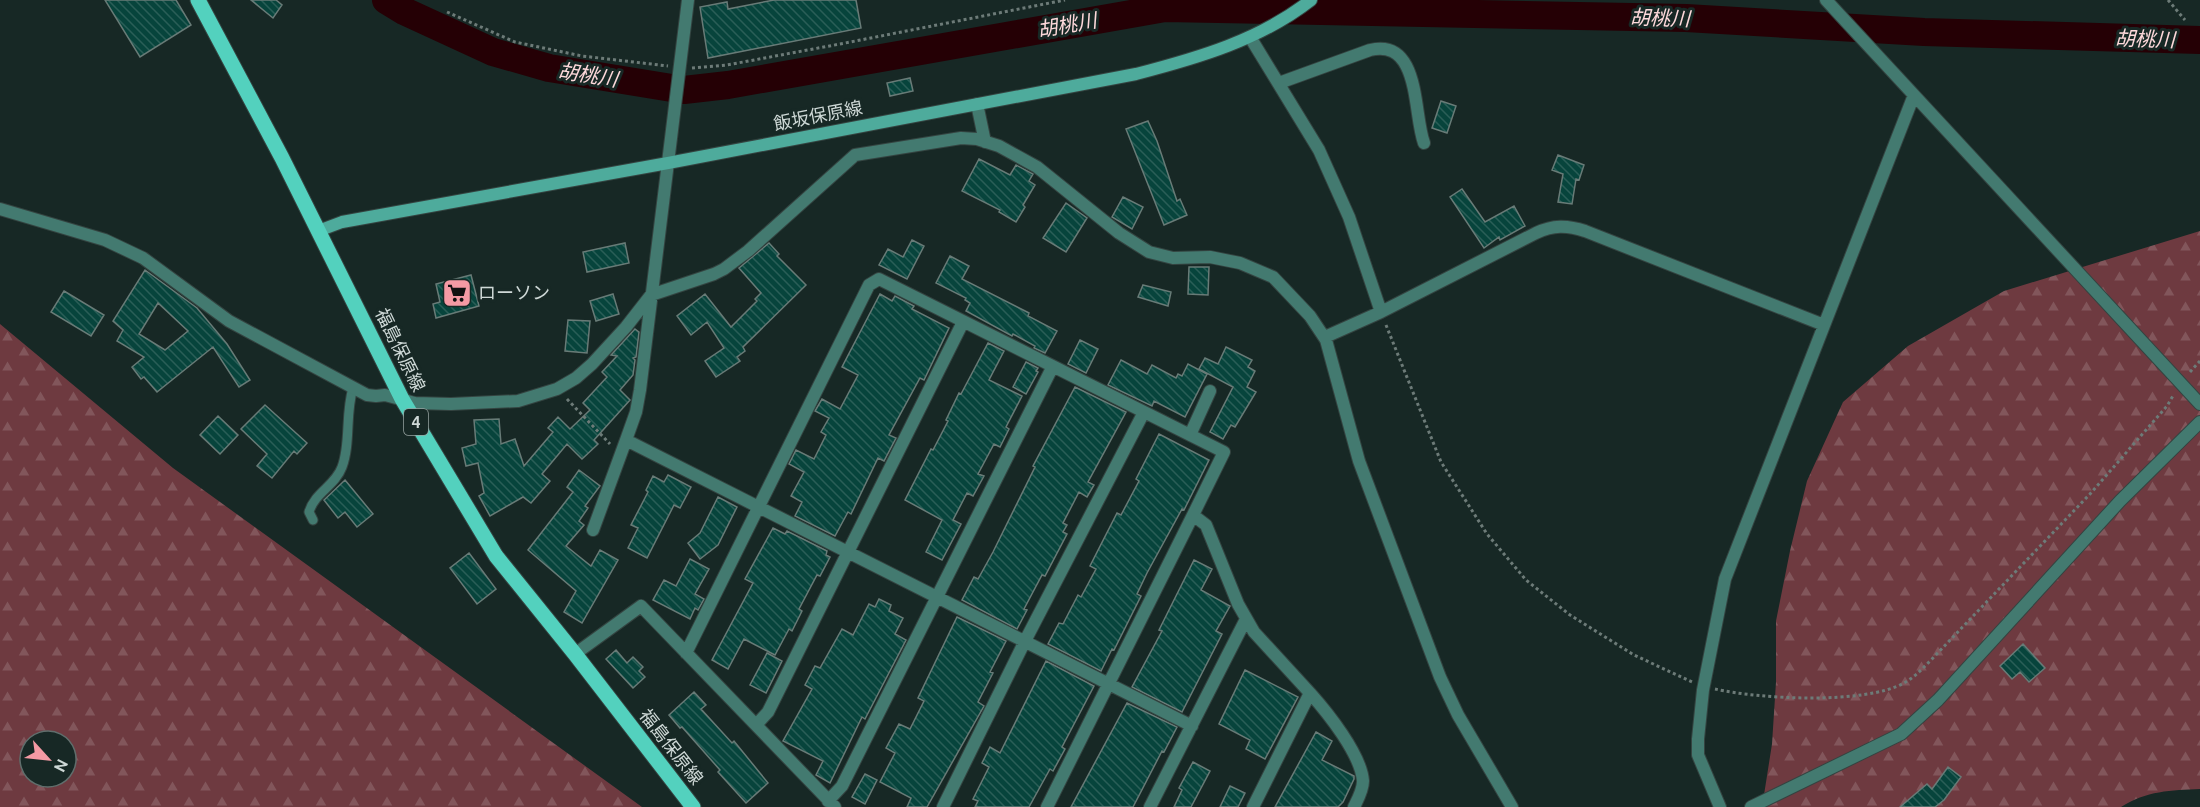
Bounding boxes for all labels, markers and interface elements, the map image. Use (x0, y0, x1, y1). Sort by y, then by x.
water label: 胡桃川 (1630, 5, 1692, 30)
water label: 胡桃川 (1035, 8, 1100, 41)
water label: 胡桃川 (2115, 26, 2177, 51)
water label: 胡桃川 (557, 58, 621, 91)
street label: 飯坂保原線 (772, 97, 864, 133)
supermarket icon: ローソン (441, 277, 473, 309)
place label: ローソン (478, 282, 550, 302)
street label: 福島保原線 (372, 305, 430, 394)
road number: 4 (404, 409, 428, 435)
street label: 福島保原線 (636, 705, 707, 788)
north arrow (18, 729, 78, 789)
text: N (51, 756, 72, 775)

